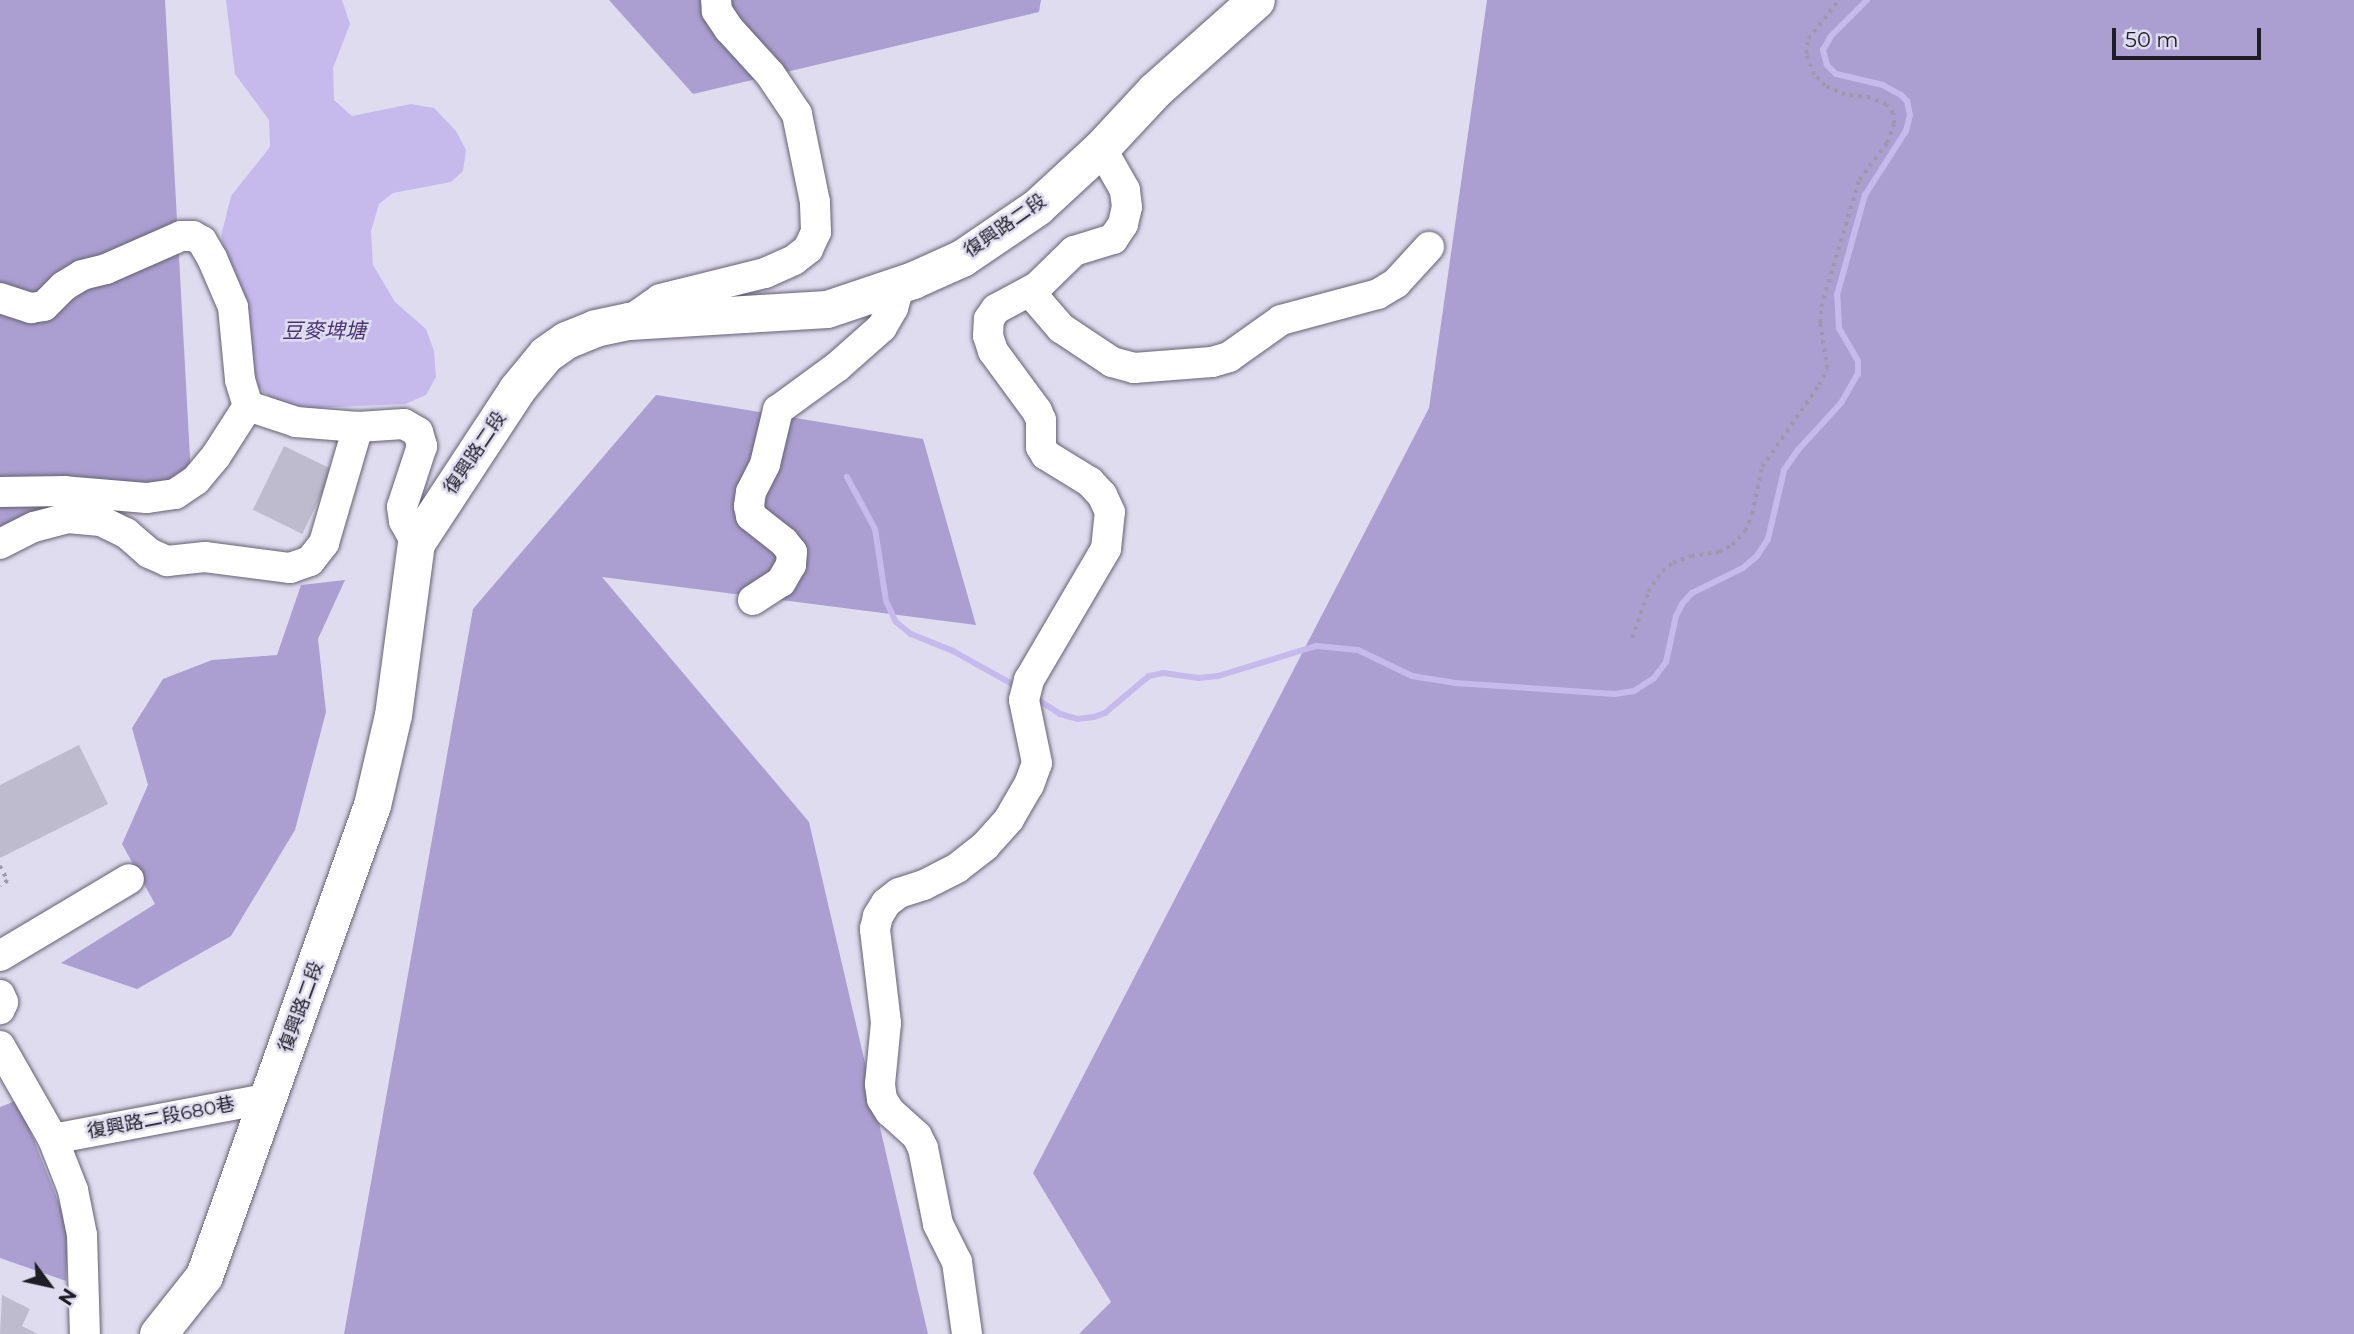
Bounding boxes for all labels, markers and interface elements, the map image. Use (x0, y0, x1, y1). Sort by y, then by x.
scale bar (2116, 14, 2265, 58)
text: 50 m (2125, 27, 2179, 52)
street label: 復興路二段 (960, 189, 1050, 263)
water label: 豆麥埤塘 (282, 318, 366, 344)
street label: 復興路二段 (439, 407, 511, 499)
street label: 復興路二段 (274, 958, 328, 1056)
street label: 復興路二段680巷 (85, 1092, 237, 1144)
north arrow (14, 1250, 84, 1320)
text: N (53, 1284, 81, 1309)

